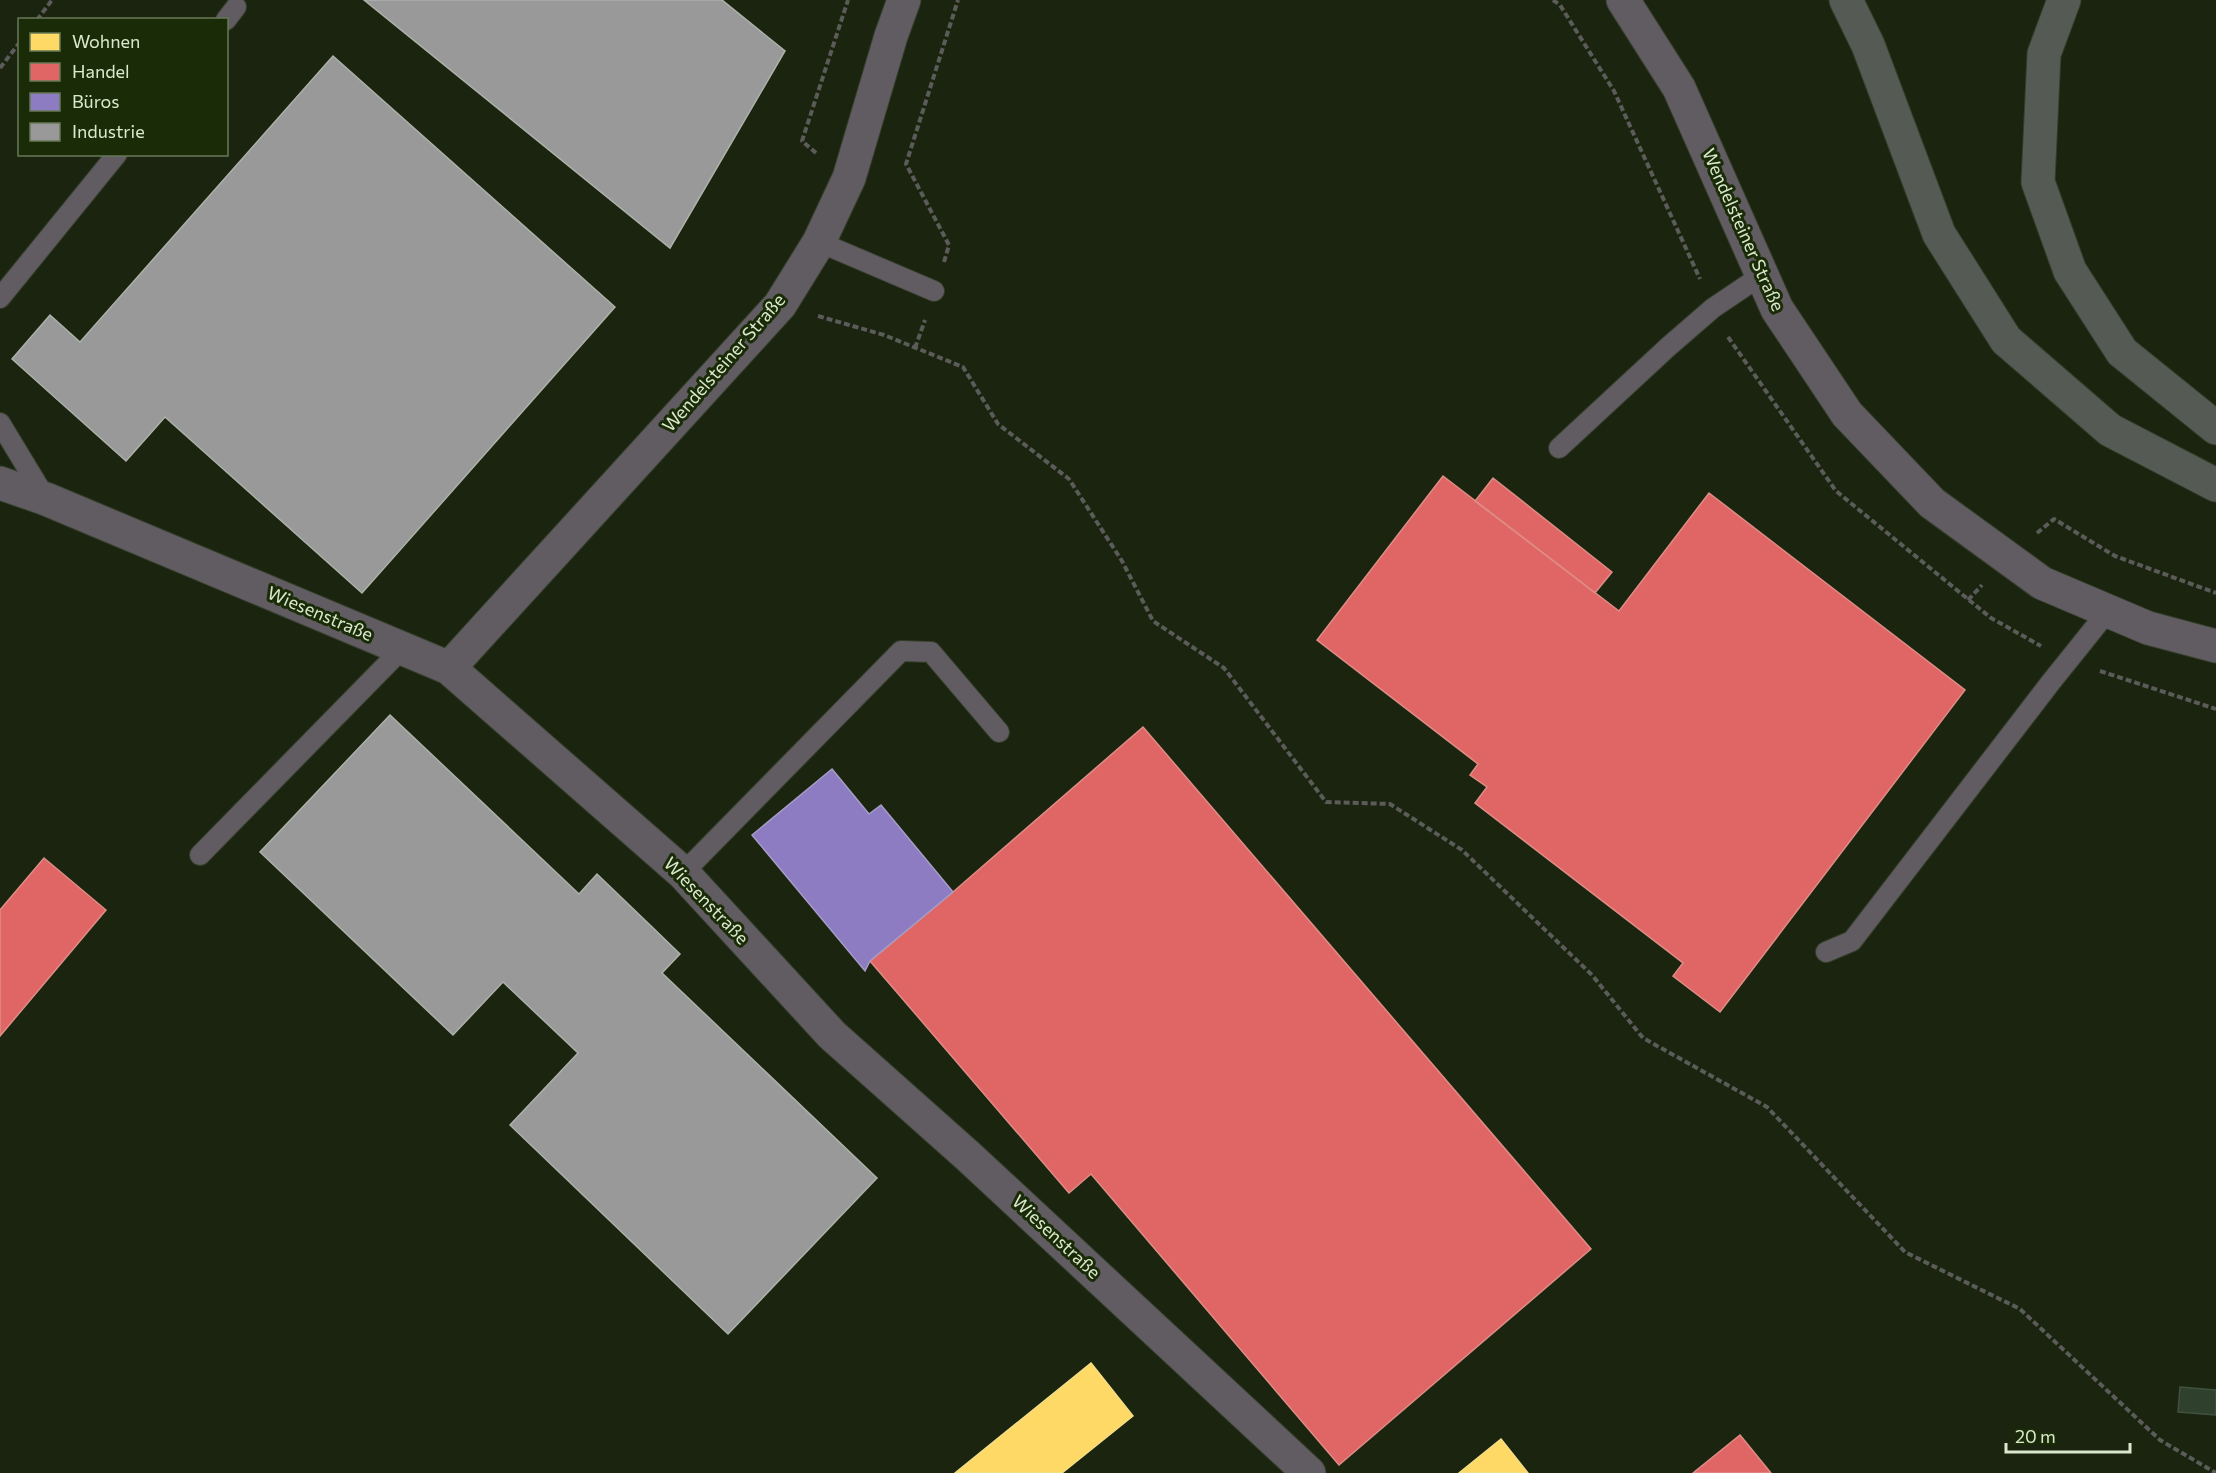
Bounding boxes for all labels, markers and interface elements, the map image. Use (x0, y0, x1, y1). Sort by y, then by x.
legend (18, 18, 228, 156)
text: Wohnen (72, 30, 140, 52)
text: Handel (72, 60, 130, 82)
text: Büros (72, 90, 119, 112)
text: Industrie (72, 120, 145, 142)
street label: Wendelsteiner Straße (1698, 145, 1790, 314)
street label: Wendelsteiner Straße (657, 289, 789, 436)
street label: Wiesenstraße (264, 581, 377, 645)
street label: Wiesenstraße (660, 852, 754, 949)
street label: Wiesenstraße (1008, 1190, 1105, 1283)
scale bar (2006, 1416, 2130, 1454)
text: 20 m (2015, 1425, 2056, 1447)

